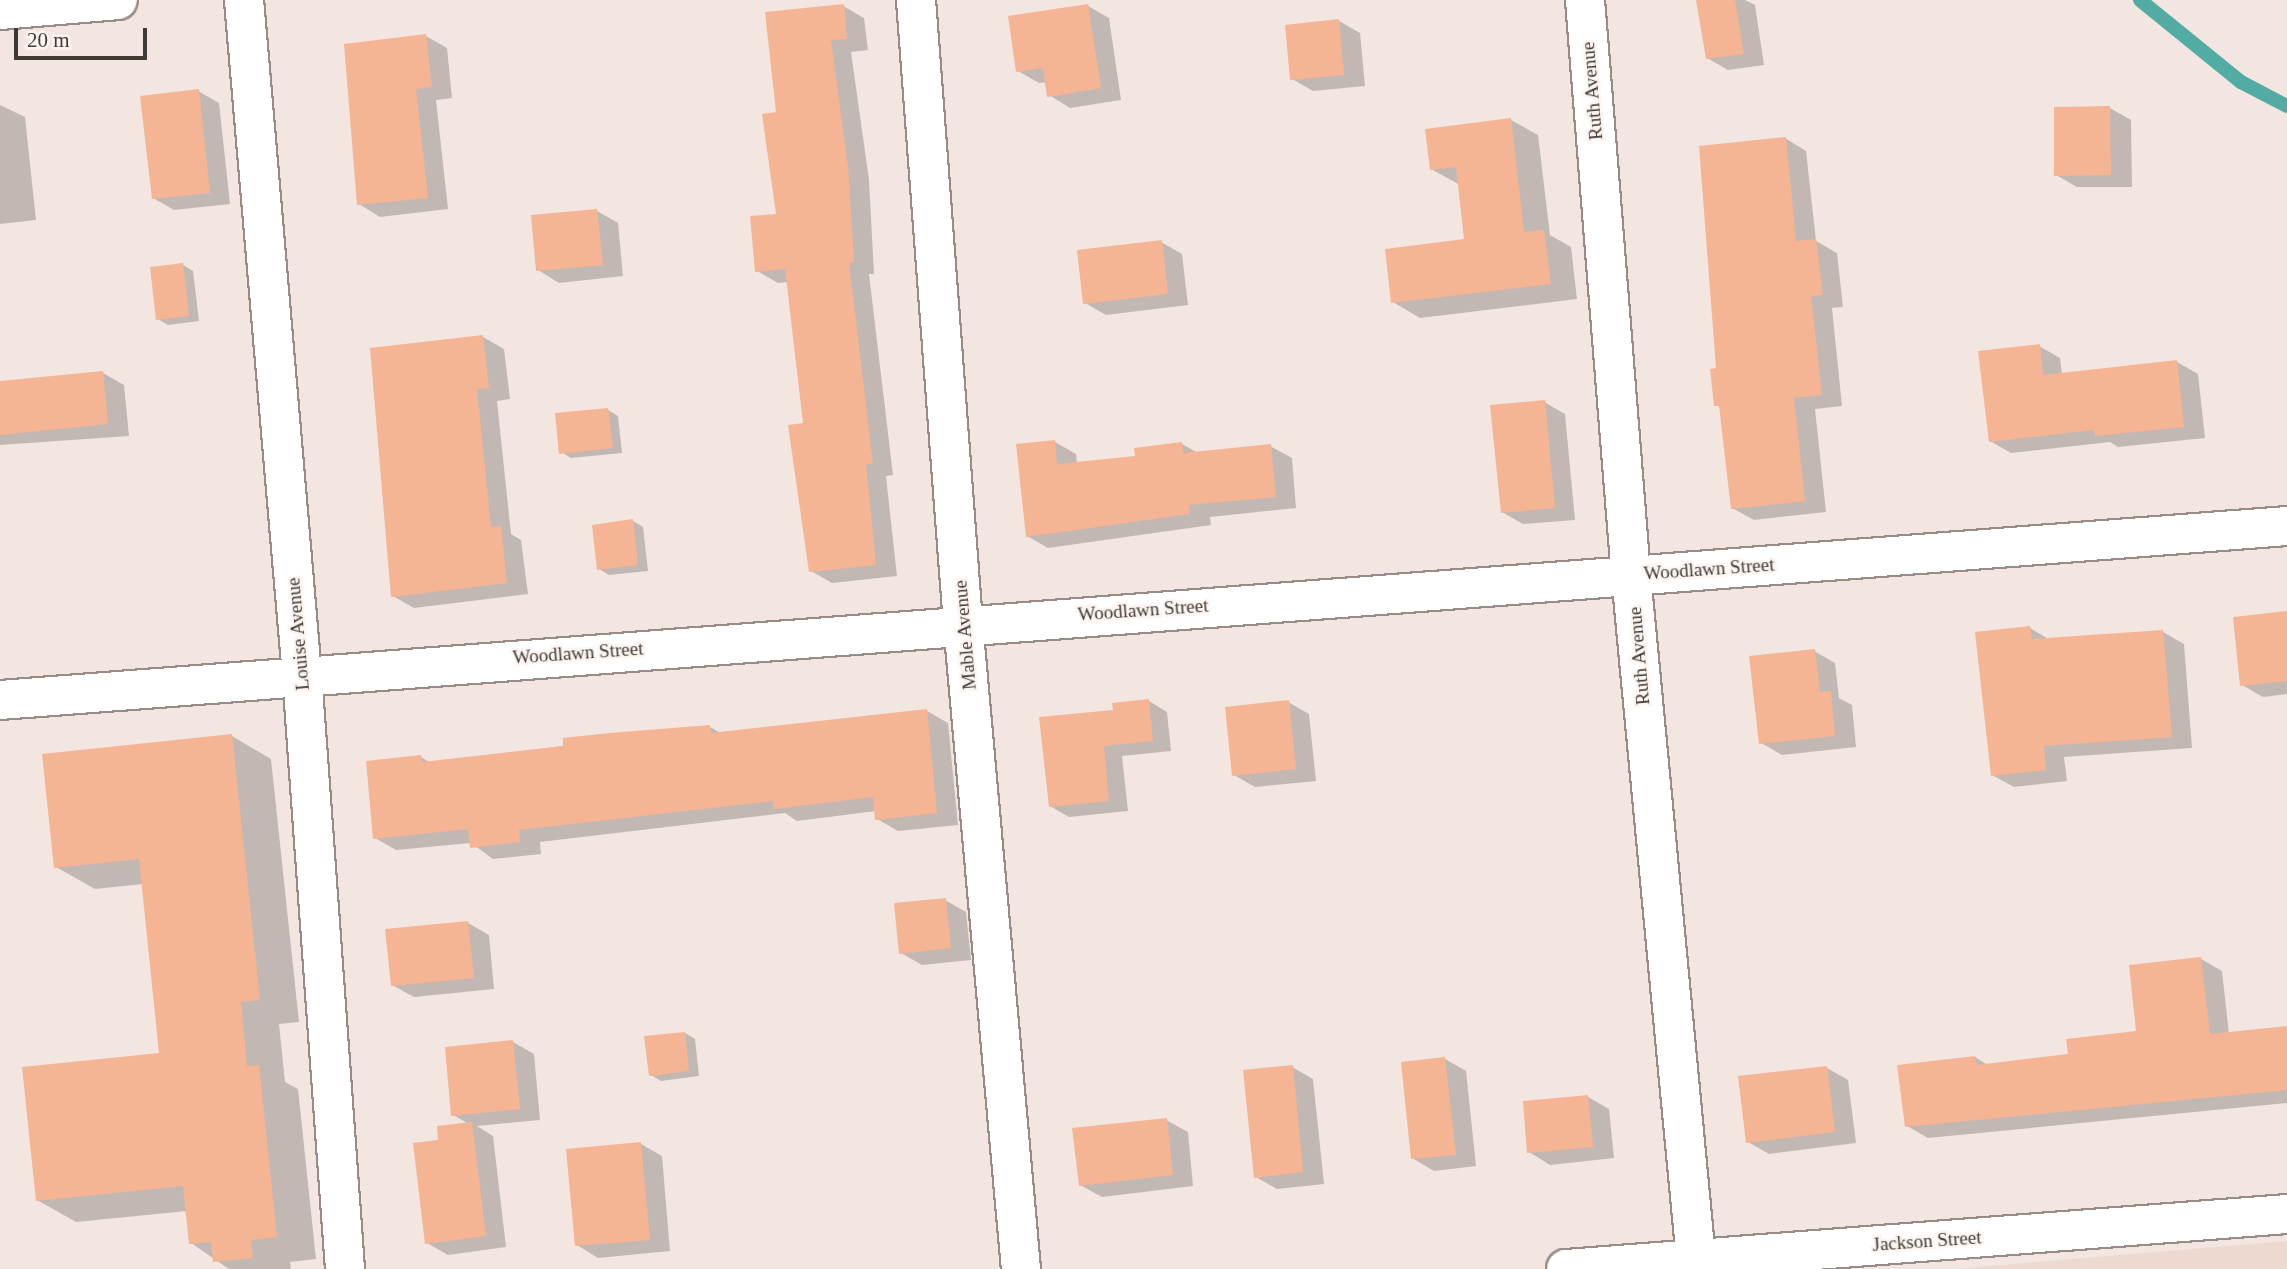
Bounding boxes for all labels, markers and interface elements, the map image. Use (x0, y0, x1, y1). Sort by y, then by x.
scale bar (18, 14, 150, 58)
text: 20 m (27, 28, 70, 52)
street label: Ruth Avenue (1576, 41, 1608, 141)
street label: Woodlawn Street (1643, 553, 1775, 585)
street label: Louise Avenue (282, 576, 314, 692)
street label: Mable Avenue (949, 579, 981, 691)
street label: Woodlawn Street (1077, 594, 1209, 626)
street label: Ruth Avenue (1623, 606, 1655, 706)
street label: Woodlawn Street (512, 637, 644, 669)
street label: Jackson Street (1872, 1226, 1982, 1256)

